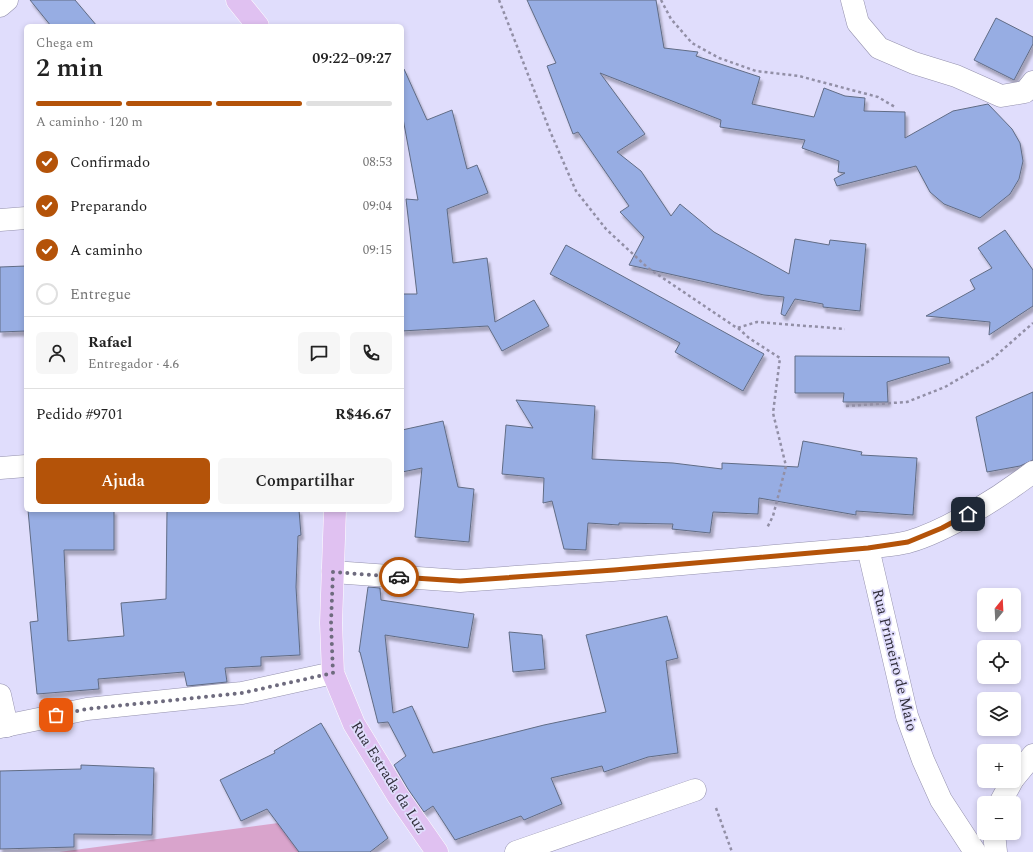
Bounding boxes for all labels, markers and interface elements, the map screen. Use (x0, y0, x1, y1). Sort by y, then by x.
text: Chega em (36, 33, 93, 53)
text: 09:22–09:27 (312, 47, 392, 70)
text: 2 min (36, 48, 103, 88)
text: A caminho · 120 m (36, 112, 143, 132)
icon: check (36, 151, 58, 173)
text: Confirmado (70, 151, 150, 174)
text: 08:53 (363, 152, 392, 172)
icon: check (36, 195, 58, 217)
text: Preparando (70, 195, 147, 218)
text: 09:04 (363, 196, 392, 216)
icon: check (36, 239, 58, 261)
text: A caminho (70, 239, 143, 262)
text: 09:15 (363, 240, 392, 260)
text: Entregue (70, 283, 131, 306)
text: Rafael (88, 331, 132, 354)
button: person (36, 332, 78, 374)
button: chat (298, 332, 340, 374)
button: phone (350, 332, 392, 374)
text: Entregador · 4.6 (88, 354, 179, 374)
text: Pedido #9701 (36, 403, 123, 426)
text: R$46.67 (335, 403, 392, 426)
button: Ajuda (36, 458, 210, 504)
button: Compartilhar (218, 458, 392, 504)
pin (951, 497, 985, 531)
icon: home (957, 503, 979, 525)
courier (379, 557, 419, 597)
icon: car (388, 566, 410, 588)
street label: Rua Primeiro de Maio (866, 586, 923, 734)
north arrow (977, 588, 1021, 632)
map controls (977, 588, 1021, 840)
button: locate (977, 640, 1021, 684)
button: layers (977, 692, 1021, 736)
pin (39, 698, 73, 732)
icon: bag (45, 704, 67, 726)
street label: Rua Estrada da Luz (345, 717, 432, 838)
button: + (977, 744, 1021, 788)
button: − (977, 796, 1021, 840)

